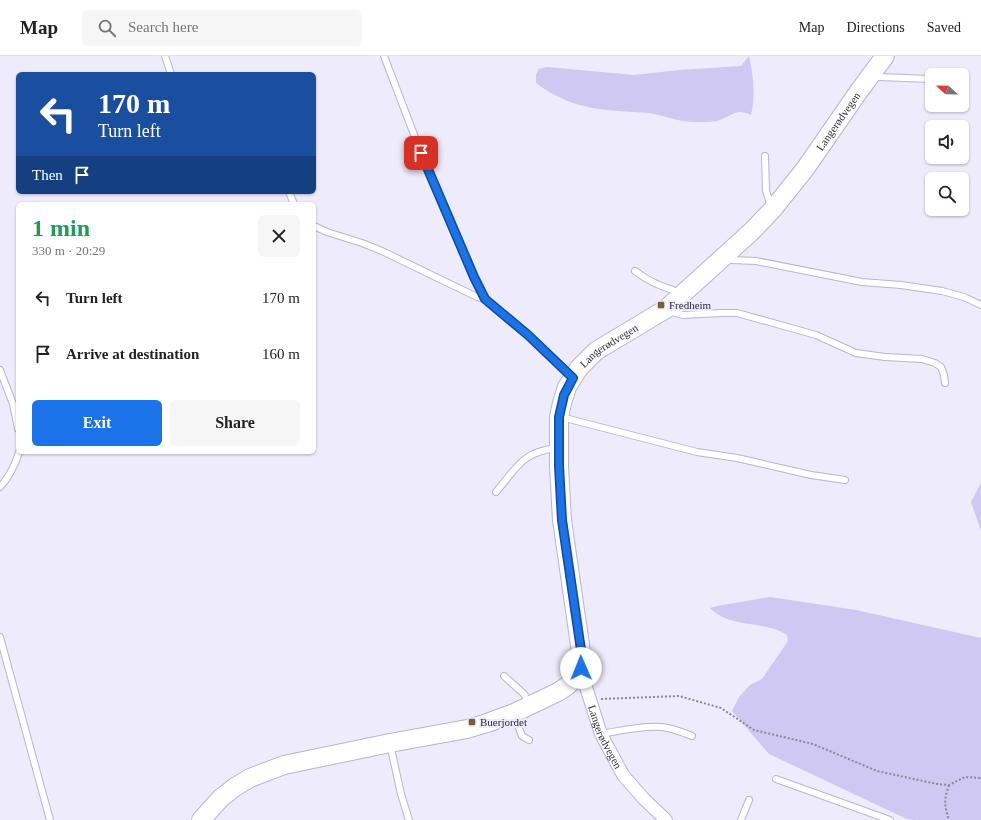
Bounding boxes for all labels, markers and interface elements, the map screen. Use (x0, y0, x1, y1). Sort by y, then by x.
search box (82, 10, 362, 46)
text: Map (20, 17, 58, 38)
icon: search (96, 17, 118, 39)
text: Search here (128, 19, 198, 35)
text: Map (799, 20, 824, 35)
text: Directions (846, 20, 905, 35)
text: Saved (927, 20, 961, 35)
north arrow (925, 68, 969, 112)
map controls (925, 68, 969, 216)
icon: left (32, 88, 84, 140)
text: 170 m (98, 88, 170, 119)
street label: Langerødvegen (814, 89, 863, 153)
button: sound (925, 120, 969, 164)
text: Turn left (98, 121, 161, 141)
pin (404, 136, 438, 170)
icon: arrive (410, 142, 432, 164)
icon: arrive (71, 164, 93, 186)
text: Then (32, 167, 63, 183)
button: search (925, 172, 969, 216)
text: 1 min (32, 215, 90, 241)
button: close (258, 215, 300, 257)
text: 330 m · 20:29 (32, 243, 105, 258)
icon: left (32, 287, 54, 309)
text: Turn left (66, 290, 123, 306)
text: 170 m (262, 290, 300, 306)
place label: Fredheim (669, 299, 712, 311)
marker: Fredheim (656, 300, 666, 310)
street label: Langerødvegen (577, 321, 640, 370)
icon: arrive (32, 343, 54, 365)
text: Arrive at destination (66, 346, 199, 362)
text: 160 m (262, 346, 300, 362)
button: Exit (32, 400, 162, 446)
button: Share (170, 400, 300, 446)
position arrow (560, 647, 602, 689)
street label: Langerødvegen (586, 703, 625, 771)
place label: Buerjordet (480, 716, 527, 728)
marker: Buerjordet (467, 717, 477, 727)

